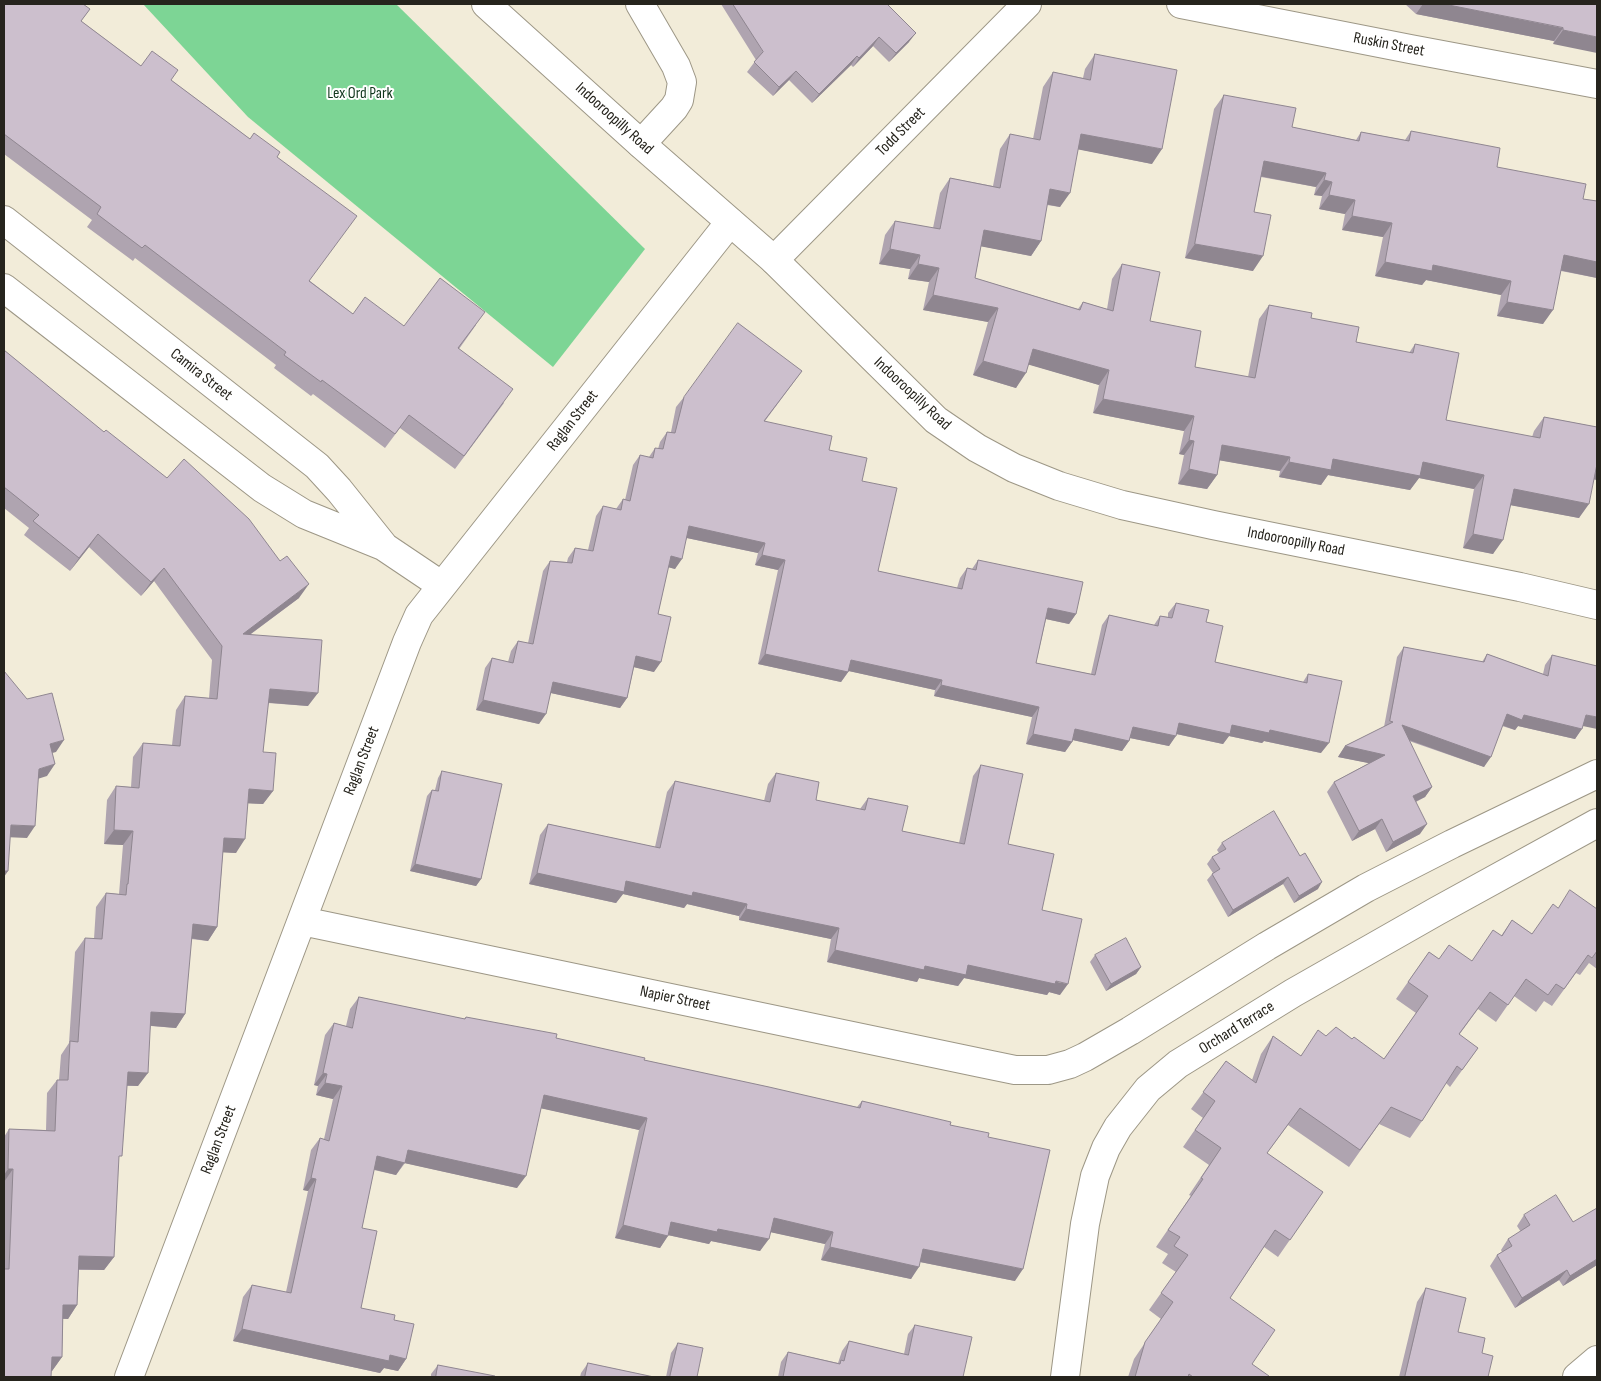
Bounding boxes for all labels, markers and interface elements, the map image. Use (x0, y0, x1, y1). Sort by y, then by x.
street label: Ruskin Street (1352, 29, 1426, 61)
street label: Indooroopilly Road (571, 79, 657, 159)
park label: Lex Ord Park (327, 84, 393, 104)
street label: Todd Street (872, 103, 930, 161)
street label: Camira Street (166, 345, 236, 405)
street label: Indooroopilly Road (869, 353, 955, 435)
street label: Raglan Street (543, 387, 603, 455)
street label: Indooroopilly Road (1246, 523, 1346, 561)
street label: Raglan Street (340, 724, 384, 798)
street label: Napier Street (638, 982, 712, 1016)
street label: Orchard Terrace (1196, 997, 1278, 1059)
street label: Raglan Street (197, 1103, 241, 1177)

